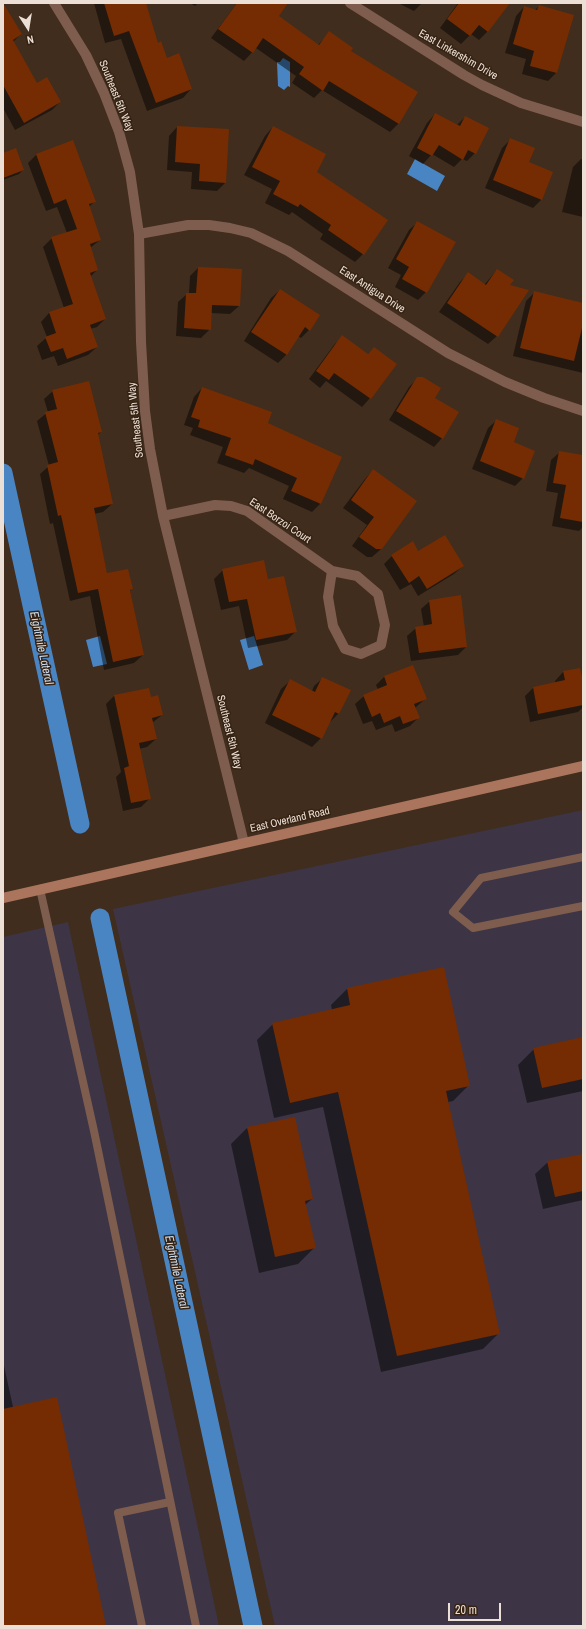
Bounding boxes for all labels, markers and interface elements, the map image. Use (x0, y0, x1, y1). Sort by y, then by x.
north arrow (8, 8, 48, 48)
street label: East Linkershim Drive (416, 27, 500, 83)
text: N (26, 32, 35, 47)
street label: Southeast 5th Way (96, 58, 136, 134)
street label: East Antigua Drive (337, 264, 407, 316)
street label: Southeast 5th Way (125, 382, 147, 458)
street label: East Borzoi Court (247, 496, 313, 546)
water label: Eightmile Lateral (26, 610, 56, 686)
street label: Southeast 5th Way (213, 694, 245, 770)
street label: East Overland Road (249, 804, 331, 836)
water label: Eightmile Lateral (161, 1234, 191, 1310)
scale bar (450, 1595, 503, 1621)
text: 20 m (455, 1602, 477, 1618)

